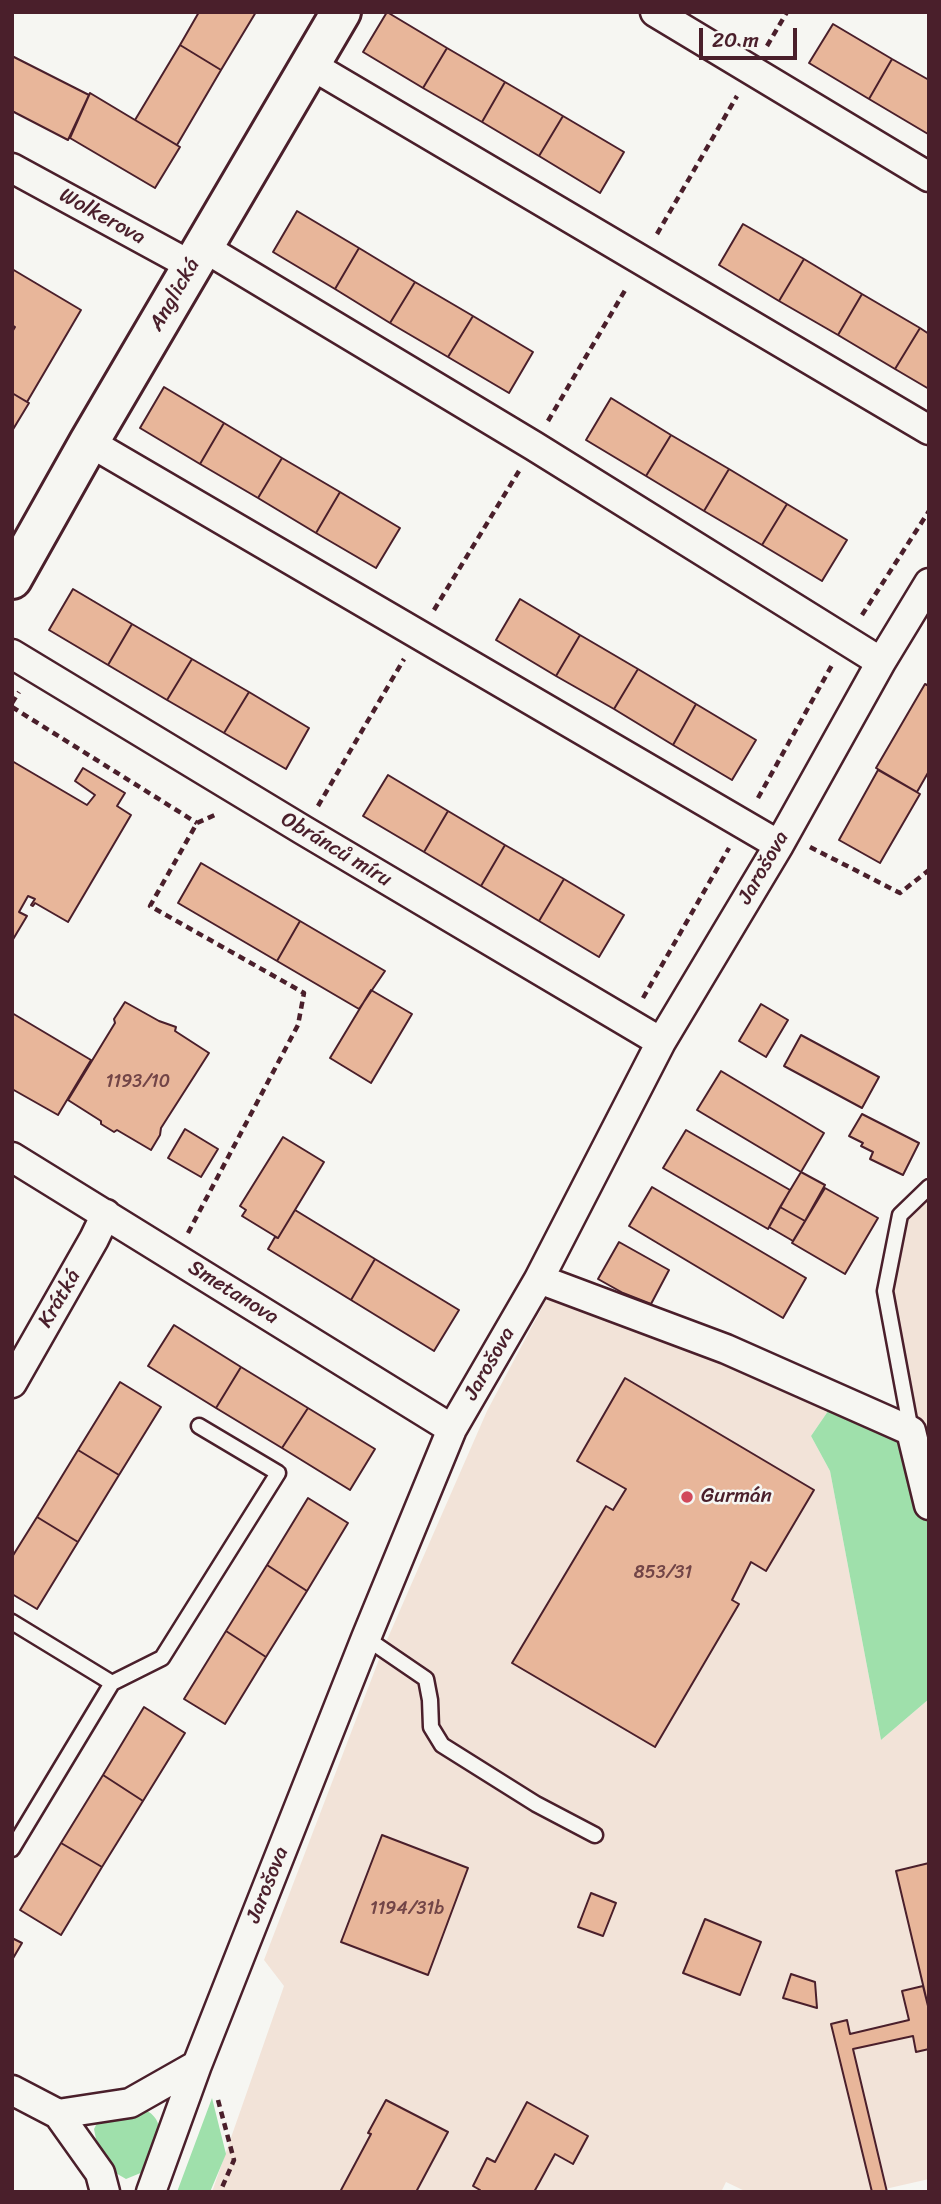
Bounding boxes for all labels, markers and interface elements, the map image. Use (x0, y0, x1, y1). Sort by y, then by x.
scale bar (703, 14, 801, 58)
text: 20 m (712, 21, 759, 59)
street label: Wolkerova (55, 183, 149, 251)
street label: Anglická (144, 254, 206, 336)
street label: Obránců míru (276, 807, 396, 893)
street label: Jarošova (733, 827, 795, 909)
house number: 1193/10 (106, 1071, 170, 1093)
street label: Smetanova (183, 1255, 283, 1331)
street label: Krátká (33, 1266, 87, 1332)
street label: Jarošova (459, 1323, 521, 1405)
place label: Gurmán (701, 1484, 772, 1510)
marker: Gurmán (679, 1489, 695, 1505)
house number: 853/31 (634, 1562, 692, 1584)
street label: Jarošova (241, 1843, 295, 1927)
house number: 1194/31b (370, 1898, 444, 1920)

